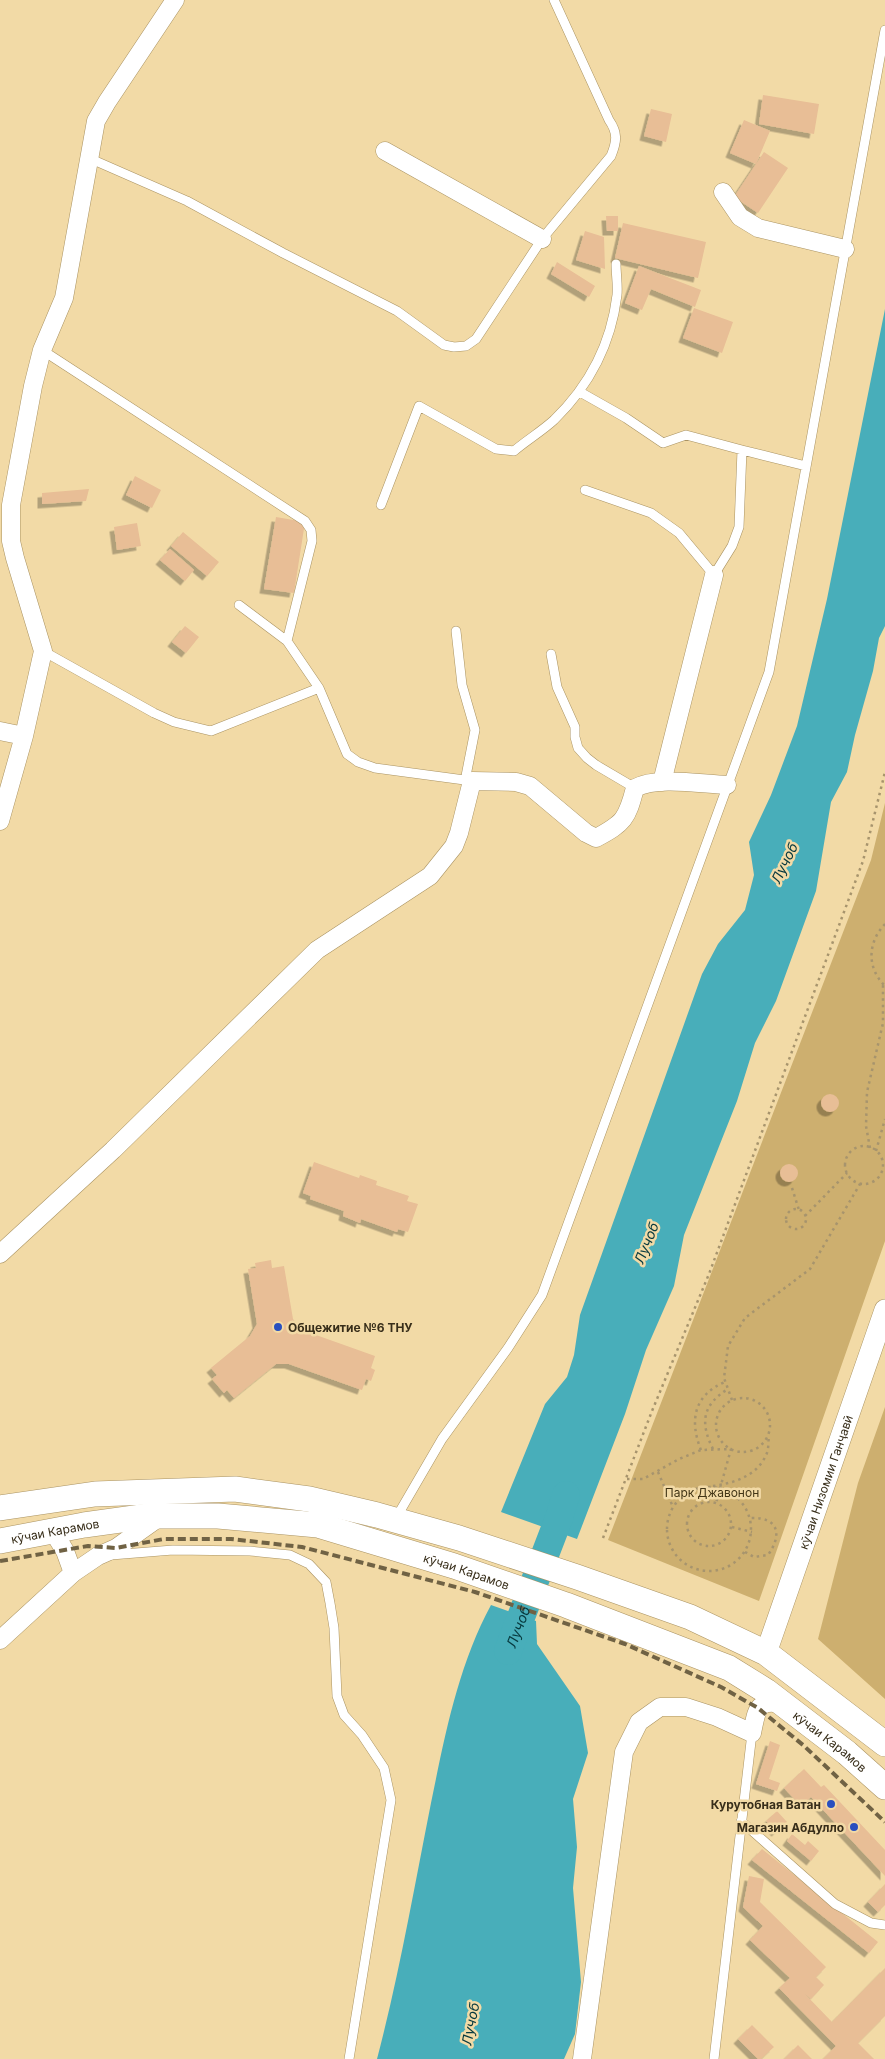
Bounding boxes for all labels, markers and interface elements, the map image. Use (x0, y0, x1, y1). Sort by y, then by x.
water label: Лучоб (767, 839, 801, 886)
water label: Лучоб (630, 1219, 662, 1266)
place label: Общежитие №6 ТНУ (288, 1320, 413, 1335)
marker: Общежитие №6 ТНУ (272, 1321, 284, 1333)
street label: кӯчаи Низомии Ганҷавӣ (795, 1413, 856, 1551)
park label: Парк Джавонон (665, 1485, 759, 1500)
street label: кӯчаи Карамов (10, 1515, 100, 1546)
street label: кӯчаи Карамов (422, 1550, 512, 1592)
water label: Лучоб (502, 1603, 533, 1650)
street label: кӯчаи Карамов (791, 1707, 870, 1775)
place label: Курутобная Ватан (711, 1797, 821, 1812)
marker: Курутобная Ватан (825, 1798, 837, 1810)
place label: Магазин Абдулло (737, 1820, 844, 1835)
marker: Магазин Абдулло (848, 1821, 860, 1833)
water label: Лучоб (458, 2001, 483, 2047)

